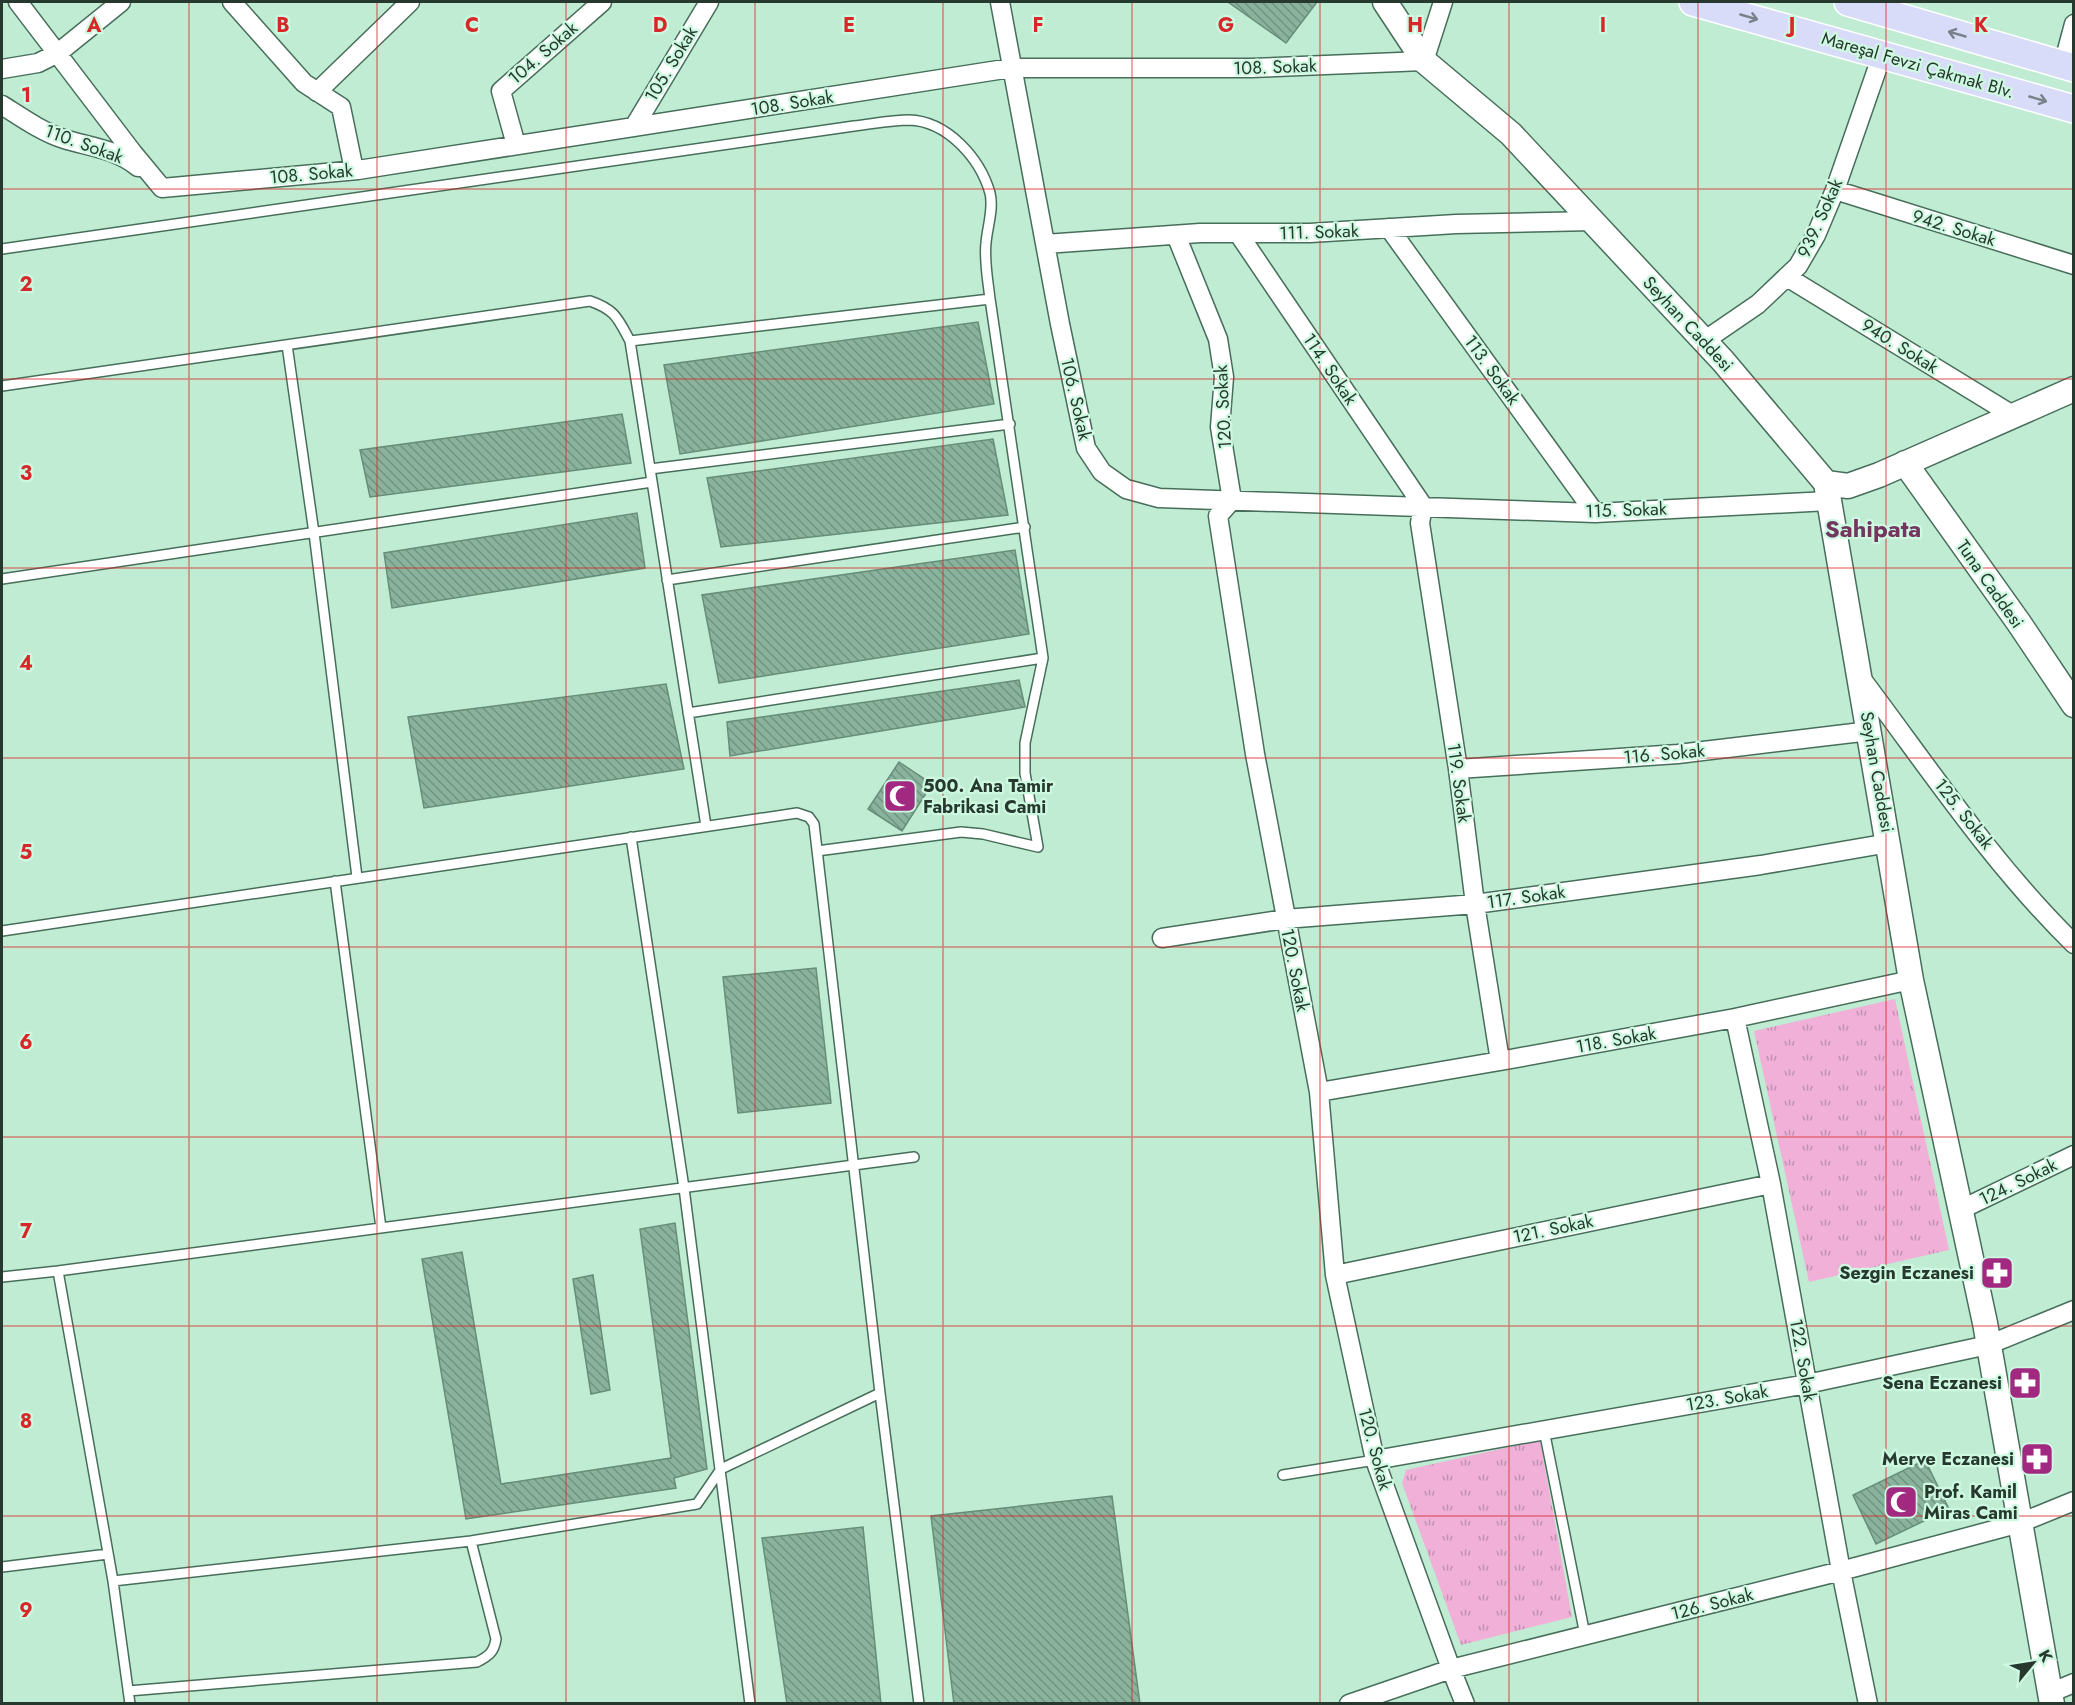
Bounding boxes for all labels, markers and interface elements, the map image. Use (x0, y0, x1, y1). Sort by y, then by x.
text: A (86, 11, 102, 40)
text: B (276, 11, 290, 40)
text: C (465, 11, 479, 40)
text: D (653, 11, 667, 40)
text: E (843, 11, 855, 40)
text: F (1032, 11, 1044, 40)
text: G (1218, 11, 1234, 40)
text: H (1407, 11, 1423, 40)
text: I (1600, 11, 1606, 40)
text: J (1785, 11, 1795, 40)
text: K (1974, 11, 1988, 40)
one-way arrow (1739, 12, 1758, 24)
street label: 104. Sokak (503, 15, 583, 90)
street label: 105. Sokak (638, 21, 704, 107)
street label: Mareşal Fevzi Çakmak Blv. (1819, 25, 2017, 105)
one-way arrow (1948, 28, 1967, 39)
street label: 108. Sokak (1233, 53, 1317, 81)
text: 1 (21, 81, 31, 110)
street label: 108. Sokak (749, 84, 835, 122)
one-way arrow (2028, 94, 2047, 105)
street label: 110. Sokak (41, 118, 127, 170)
street label: 108. Sokak (268, 157, 354, 191)
street label: 939. Sokak (1791, 174, 1849, 262)
street label: 942. Sokak (1909, 203, 1999, 253)
street label: 111. Sokak (1279, 218, 1359, 246)
text: 2 (19, 270, 33, 299)
street label: Seyhan Caddesi (1637, 270, 1739, 378)
street label: 940. Sokak (1856, 312, 1944, 380)
street label: 114. Sokak (1296, 328, 1364, 410)
street label: 113. Sokak (1458, 330, 1526, 410)
street label: 106. Sokak (1054, 355, 1098, 443)
street label: 120. Sokak (1208, 364, 1238, 450)
text: 3 (20, 459, 32, 488)
street label: 115. Sokak (1585, 496, 1667, 524)
district label: Sahipata (1825, 511, 1921, 546)
street label: Tuna Caddesi (1950, 535, 2030, 633)
text: 4 (19, 649, 33, 678)
street label: Seyhan Caddesi (1854, 709, 1900, 835)
street label: 116. Sokak (1622, 737, 1706, 771)
street label: 119. Sokak (1441, 741, 1477, 825)
place label: 500. Ana Tamir Fabrikasi Cami (923, 773, 1054, 820)
street label: 125. Sokak (1928, 773, 2000, 855)
mosque icon: 500. Ana Tamir Fabrikasi Cami (882, 778, 918, 814)
text: 5 (20, 838, 33, 867)
street label: 117. Sokak (1485, 879, 1567, 915)
street label: 120. Sokak (1274, 926, 1316, 1014)
street label: 118. Sokak (1574, 1020, 1658, 1060)
text: 6 (19, 1028, 33, 1057)
street label: 124. Sokak (1975, 1152, 2061, 1212)
street label: 121. Sokak (1510, 1208, 1596, 1250)
text: 7 (20, 1217, 33, 1246)
pharmacy icon: Sezgin Eczanesi (1979, 1255, 2015, 1291)
place label: Sezgin Eczanesi (1839, 1260, 1974, 1286)
street label: 122. Sokak (1783, 1317, 1823, 1403)
pharmacy icon: Sena Eczanesi (2007, 1365, 2043, 1401)
place label: Sena Eczanesi (1882, 1370, 2002, 1396)
street label: 123. Sokak (1684, 1378, 1770, 1418)
street label: 120. Sokak (1352, 1405, 1398, 1493)
text: 8 (20, 1407, 32, 1436)
pharmacy icon: Merve Eczanesi (2019, 1441, 2055, 1477)
place label: Merve Eczanesi (1882, 1446, 2014, 1472)
place label: Prof. Kamil Miras Cami (1924, 1479, 2018, 1526)
mosque icon: Prof. Kamil Miras Cami (1883, 1484, 1919, 1520)
street label: 126. Sokak (1668, 1581, 1756, 1627)
text: 9 (19, 1596, 33, 1625)
north arrow (2003, 1633, 2063, 1693)
text: K (2033, 1645, 2059, 1667)

